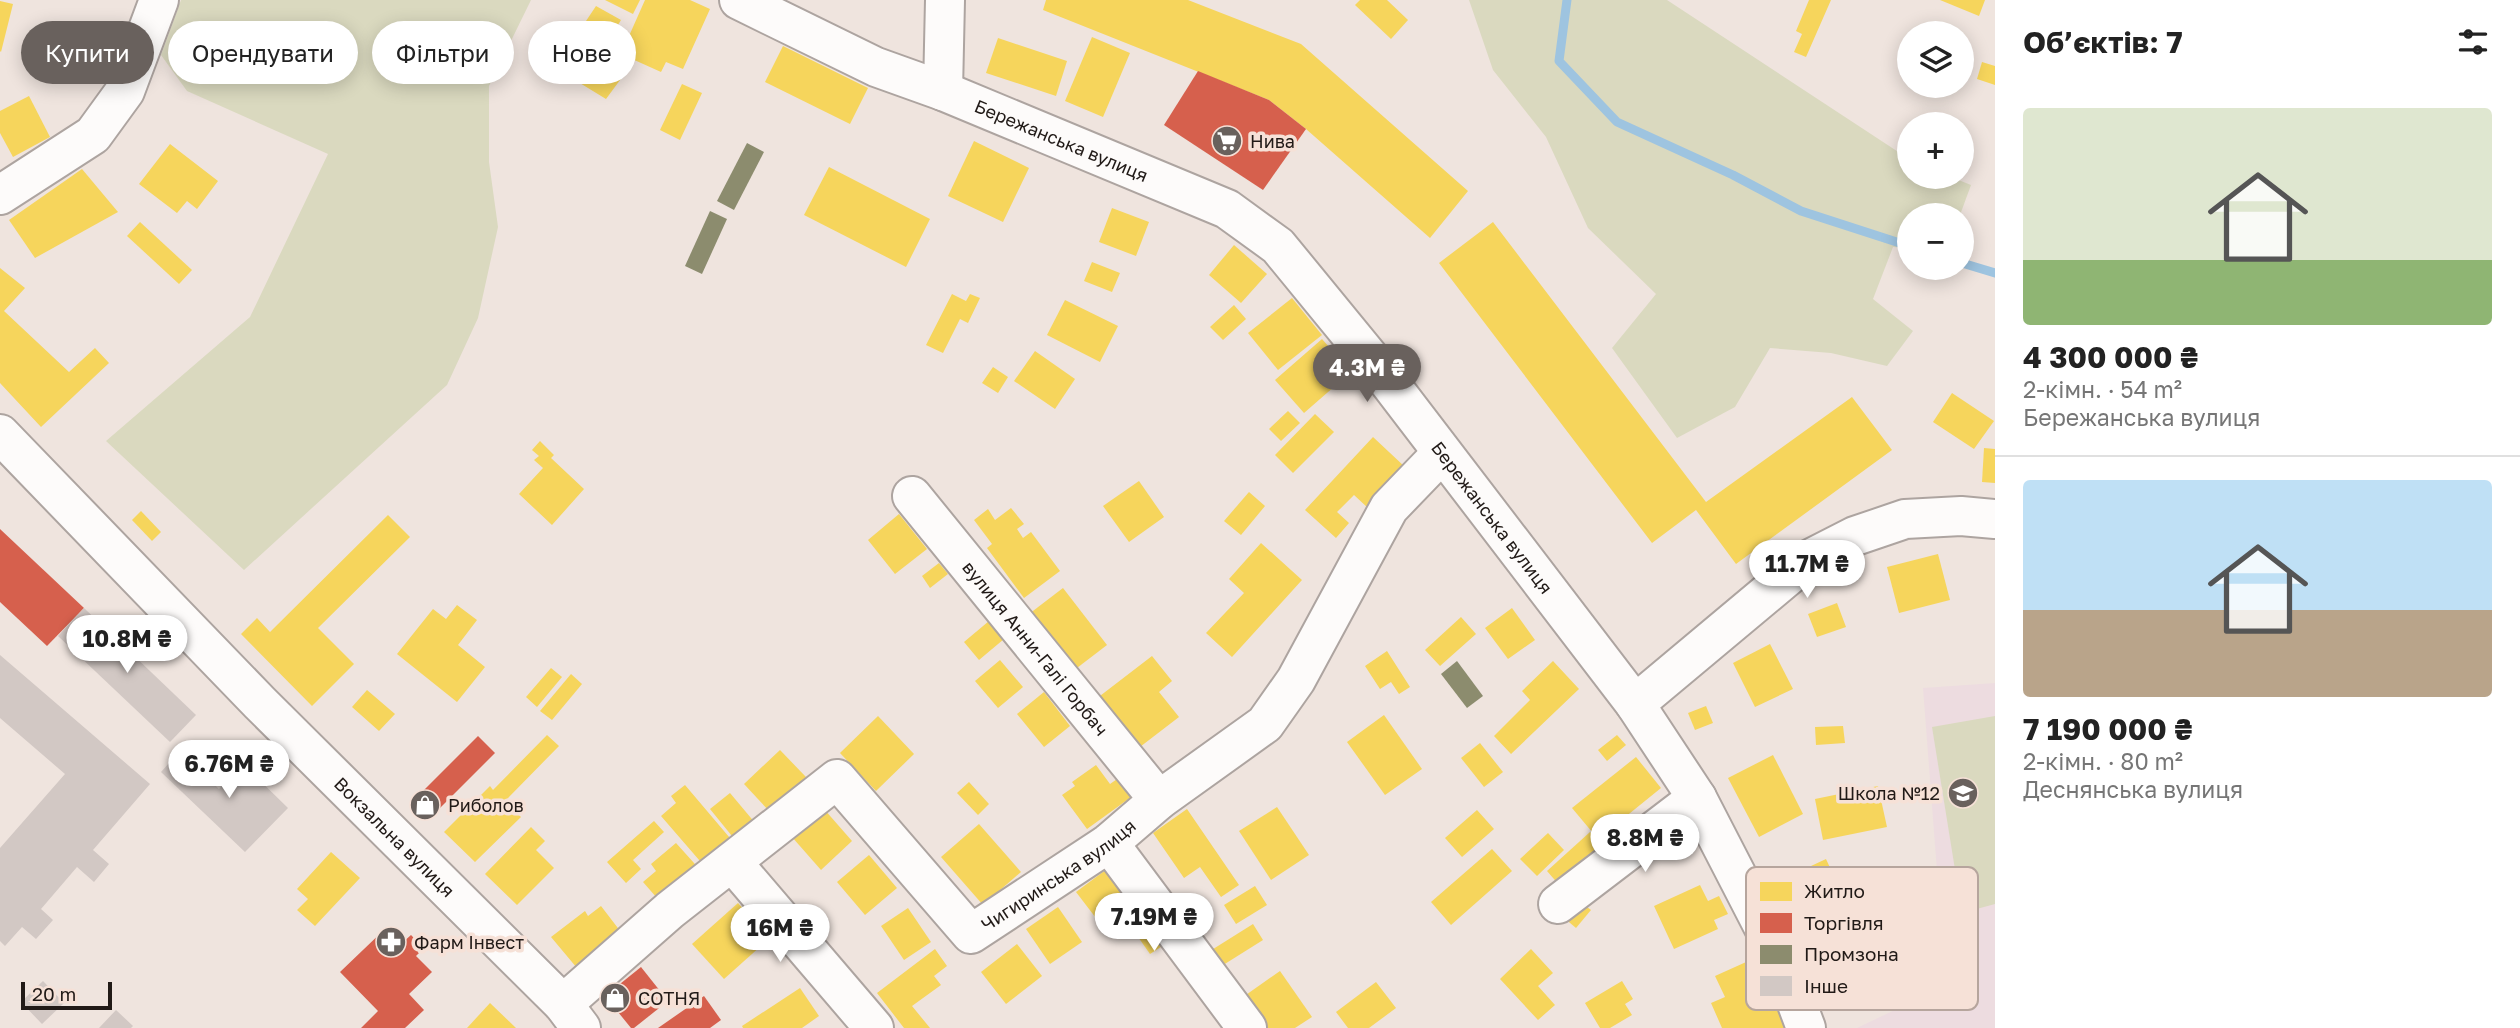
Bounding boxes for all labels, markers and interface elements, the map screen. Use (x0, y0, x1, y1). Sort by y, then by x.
chip: Купити (21, 21, 154, 84)
chip: Орендувати (168, 21, 358, 84)
chip: Фільтри (372, 21, 514, 84)
chip: Нове (528, 21, 636, 84)
map controls (1897, 21, 1974, 280)
button: layers (1897, 21, 1974, 98)
icon: filters (2454, 23, 2492, 61)
text: Об’єктів: 7 (2023, 24, 2183, 60)
street label: Бережанська вулиця (972, 94, 1152, 186)
button: + (1897, 112, 1974, 189)
supermarket icon: Нива (1210, 124, 1244, 158)
place label: Нива (1250, 130, 1295, 152)
icon: home (2195, 154, 2321, 280)
button: − (1897, 203, 1974, 280)
text: 4 300 000 ₴ (2023, 339, 2198, 375)
pin: 4.3M ₴ (1310, 344, 1424, 404)
text: 4.3M ₴ (1329, 353, 1405, 381)
text: 2-кімн. · 54 m² (2023, 375, 2182, 403)
text: Бережанська вулиця (2023, 403, 2260, 431)
street label: Бережанська вулиця (1427, 437, 1557, 598)
icon: home (2195, 526, 2321, 652)
pin: 11.7M ₴ (1742, 540, 1872, 600)
text: 11.7M ₴ (1765, 549, 1849, 577)
street label: вулиця Анни-Галі Горбач (958, 556, 1113, 740)
pin: 10.8M ₴ (62, 616, 192, 675)
text: 10.8M ₴ (82, 624, 172, 652)
text: 7 190 000 ₴ (2023, 711, 2193, 747)
pin: 6.76M ₴ (164, 740, 294, 800)
text: 2-кімн. · 80 m² (2023, 747, 2183, 775)
text: 6.76M ₴ (184, 749, 274, 777)
street label: Вокзальна вулиця (330, 772, 460, 901)
text: Деснянська вулиця (2023, 775, 2243, 803)
school or university icon: Школа №12 (1946, 776, 1980, 810)
place label: Школа №12 (1838, 782, 1940, 804)
shop icon: Риболов (408, 788, 442, 822)
place label: Риболов (448, 794, 524, 816)
street label: Чигиринська вулиця (977, 814, 1140, 935)
pin: 8.8M ₴ (1588, 814, 1702, 874)
text: 8.8M ₴ (1606, 823, 1684, 851)
legend (1746, 867, 1978, 1010)
text: Житло (1804, 879, 1865, 902)
pin: 7.19M ₴ (1089, 894, 1219, 953)
text: 7.19M ₴ (1111, 902, 1197, 930)
pin: 16M ₴ (731, 904, 829, 964)
text: Торгівля (1804, 911, 1884, 934)
text: 16M ₴ (747, 913, 813, 941)
pharmacy icon: Фарм Інвест (374, 925, 408, 959)
place label: Фарм Інвест (414, 931, 524, 953)
text: Промзона (1804, 942, 1899, 965)
text: Інше (1804, 974, 1848, 997)
scale bar (21, 979, 112, 1011)
shop icon: СОТНЯ (598, 981, 632, 1015)
text: 20 m (32, 982, 76, 1005)
place label: СОТНЯ (638, 987, 700, 1009)

